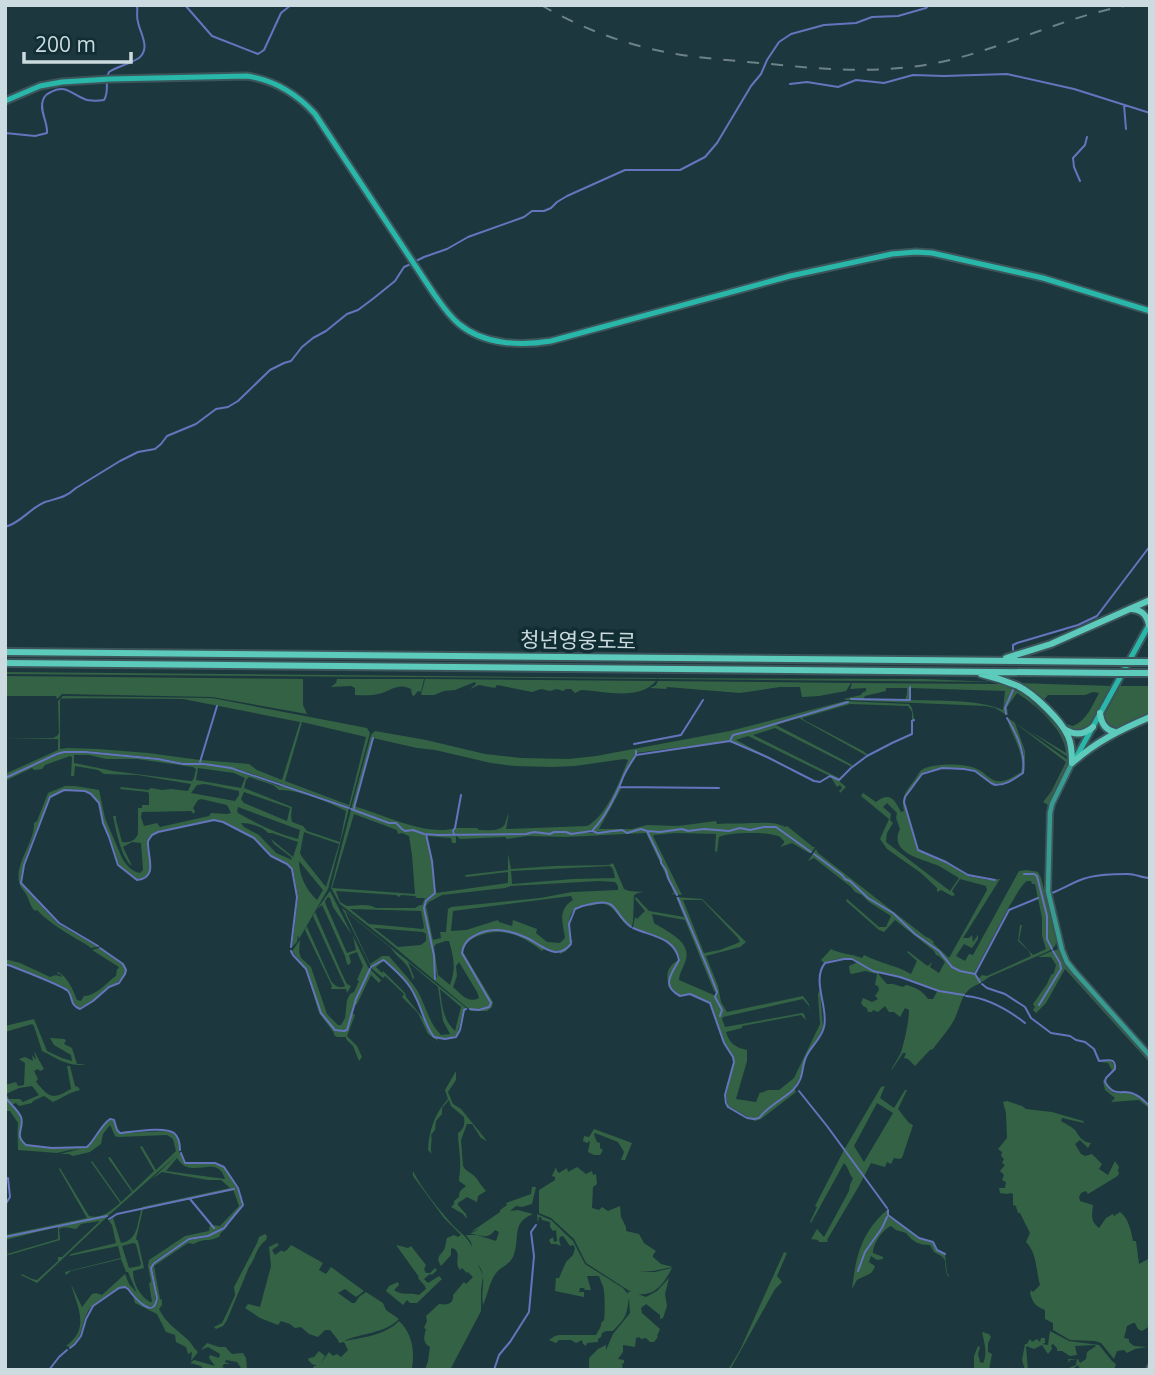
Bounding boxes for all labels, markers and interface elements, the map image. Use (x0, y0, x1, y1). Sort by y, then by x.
scale bar (24, 21, 131, 65)
text: 200 m (35, 30, 96, 58)
street label: 청년영웅도로 (520, 625, 636, 655)

